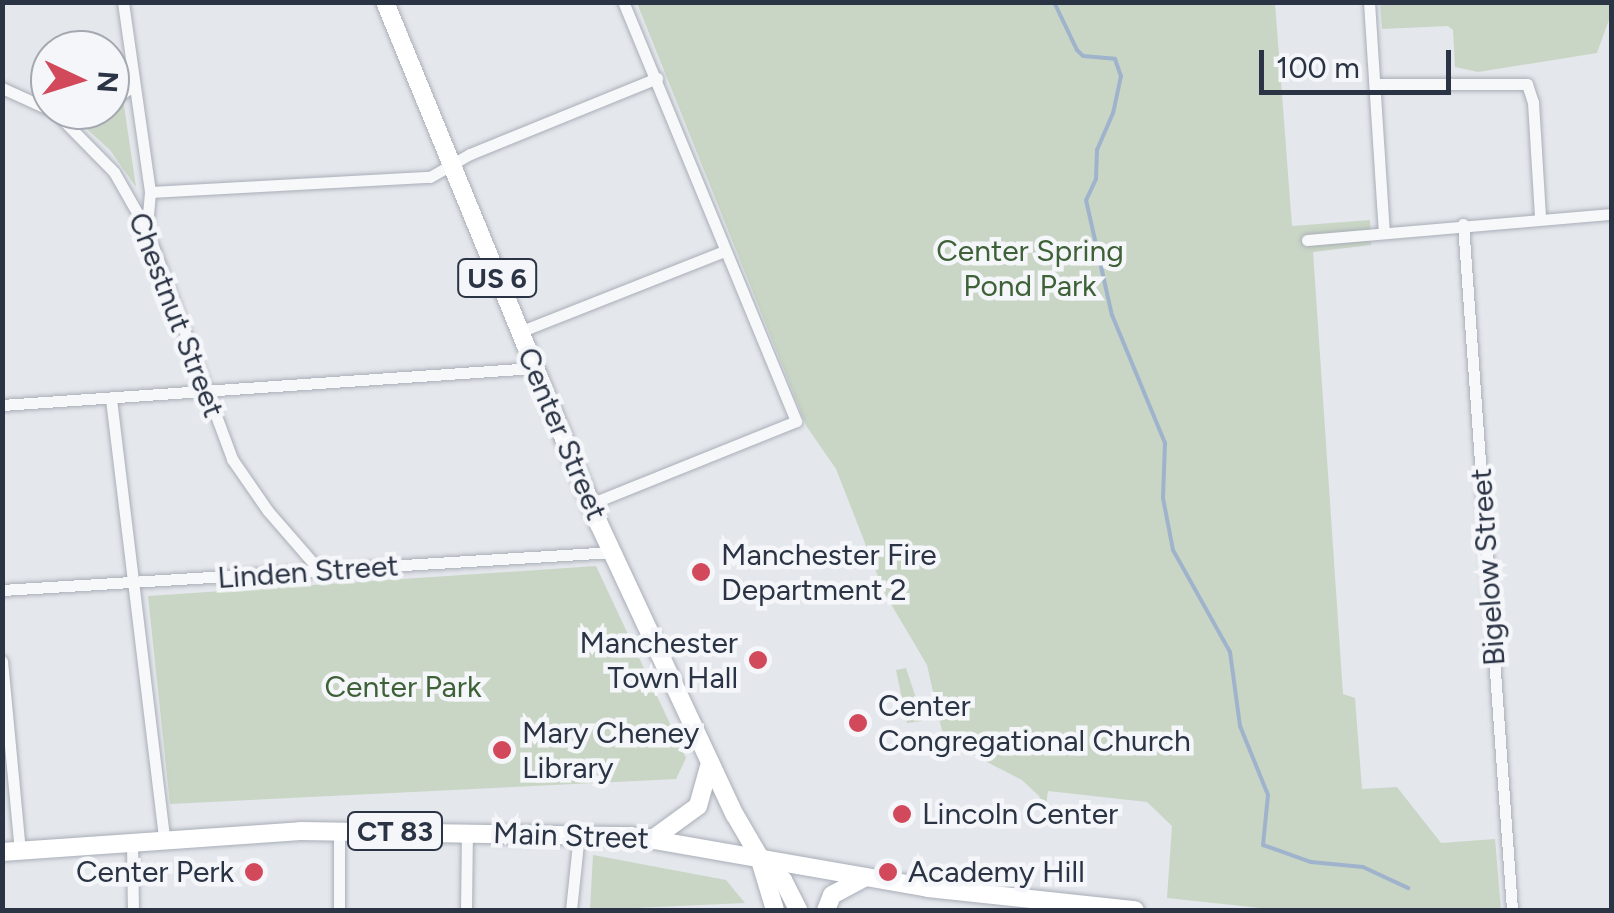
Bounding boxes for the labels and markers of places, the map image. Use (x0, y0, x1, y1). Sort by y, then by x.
place label: Manchester Fire Department 2 (721, 537, 937, 608)
marker: Manchester Fire Department 2 (690, 561, 712, 583)
place label: Manchester Town Hall (579, 625, 738, 696)
marker: Manchester Town Hall (747, 649, 769, 671)
place label: Center Congregational Church (878, 688, 1191, 758)
marker: Center Congregational Church (847, 712, 869, 734)
place label: Mary Cheney Library (522, 715, 699, 786)
marker: Mary Cheney Library (491, 739, 513, 761)
place label: Lincoln Center (922, 796, 1118, 832)
marker: Lincoln Center (891, 803, 913, 825)
place label: Center Perk (76, 854, 234, 890)
place label: Academy Hill (908, 854, 1085, 890)
marker: Center Perk (243, 861, 265, 883)
marker: Academy Hill (877, 861, 899, 883)

